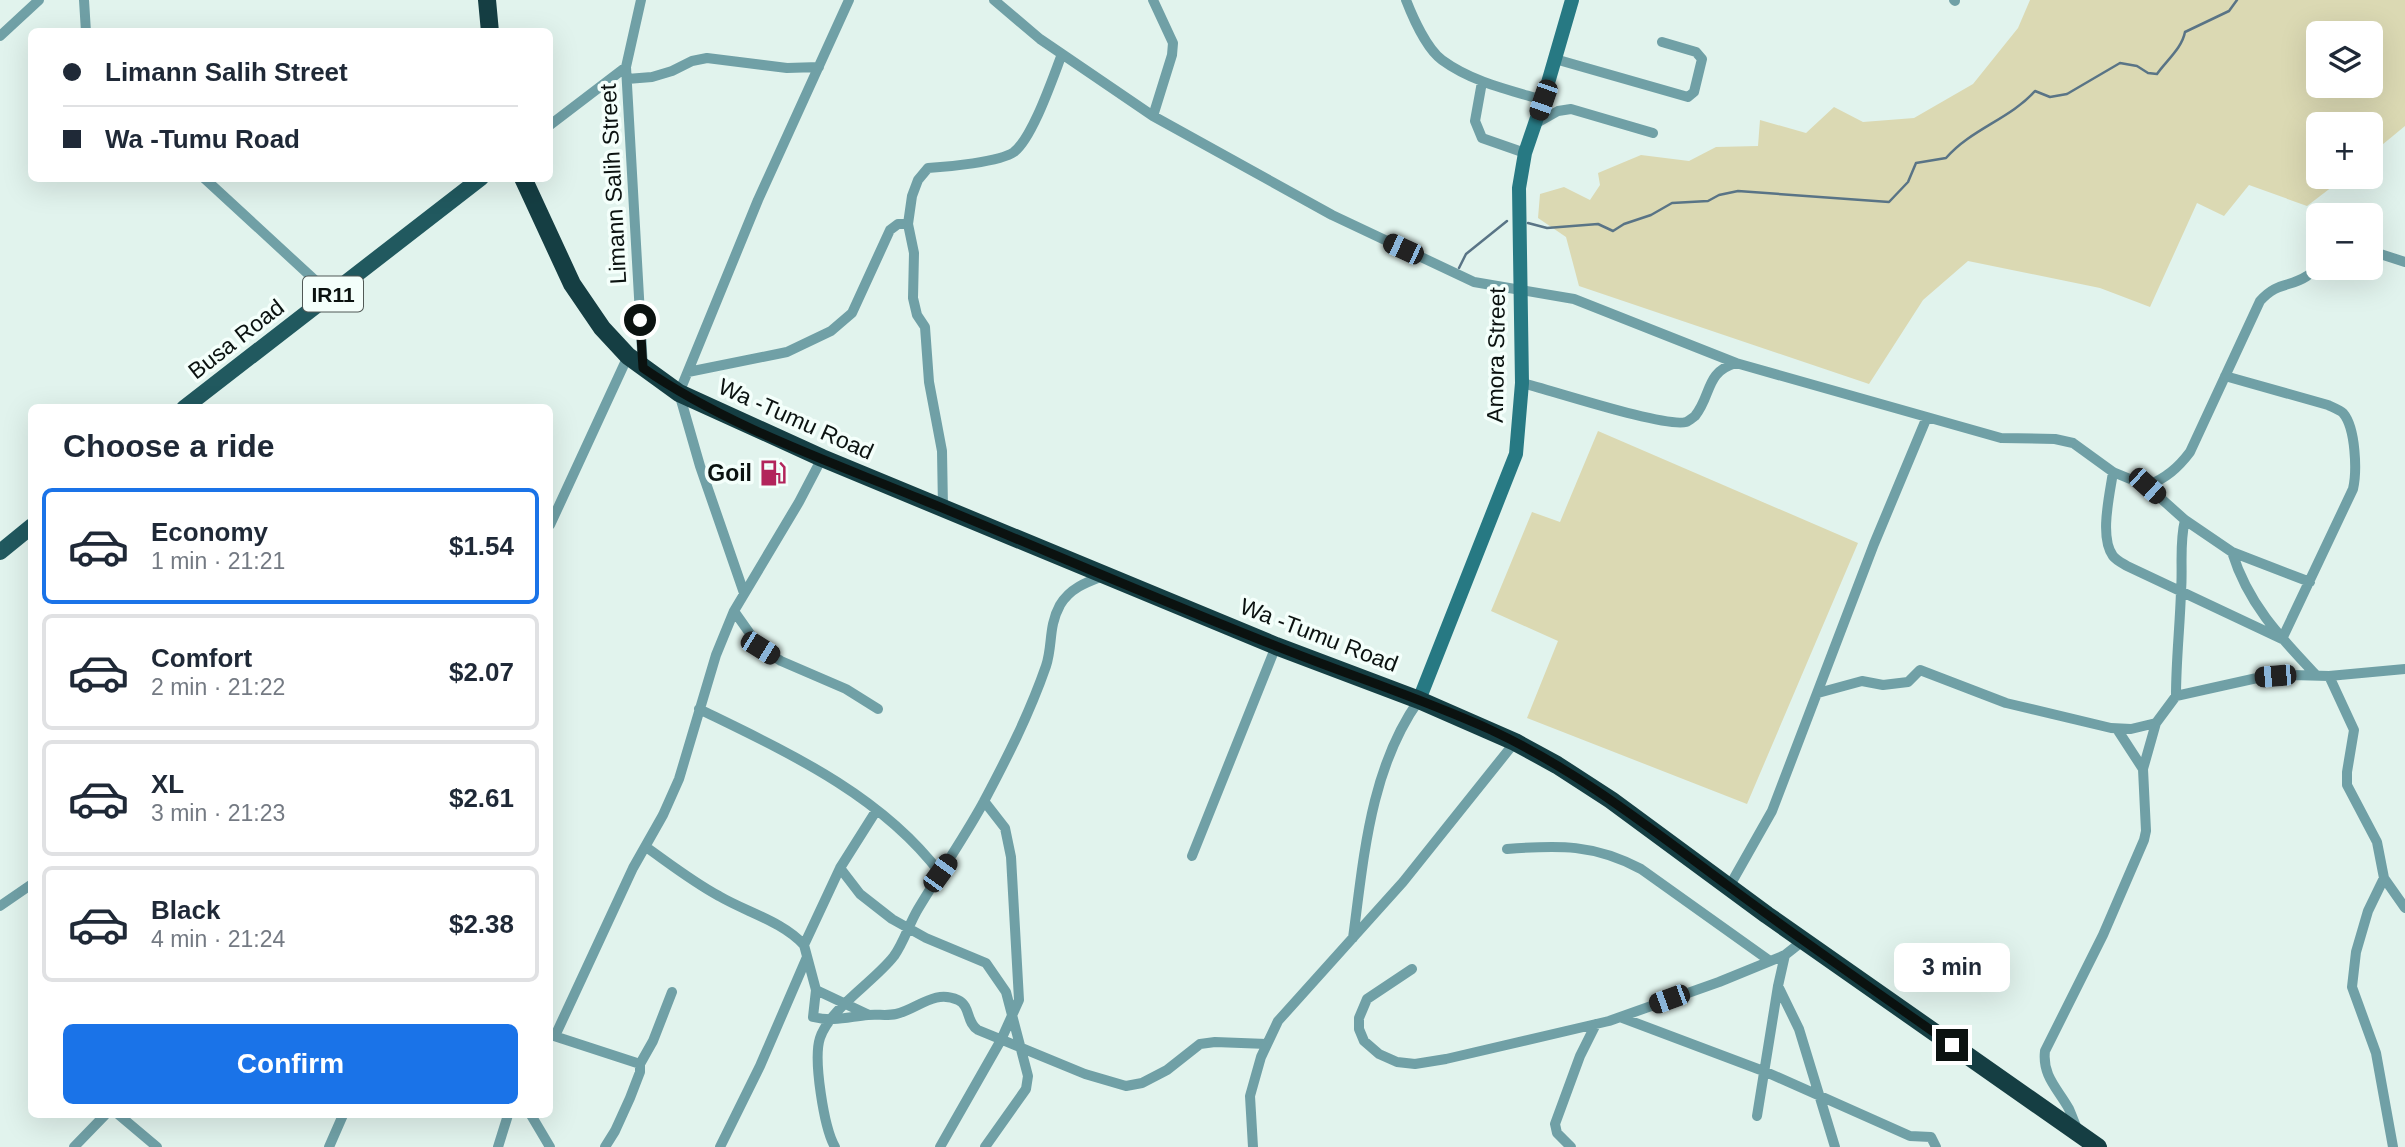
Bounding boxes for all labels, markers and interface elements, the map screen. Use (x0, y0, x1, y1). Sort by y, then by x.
map controls (2306, 21, 2383, 280)
button: layers (2306, 21, 2383, 98)
text: Limann Salih Street (105, 57, 348, 87)
car (1527, 77, 1560, 123)
street label: Limann Salih Street (595, 82, 631, 285)
button: + (2306, 112, 2383, 189)
text: Wa -Tumu Road (105, 124, 300, 154)
button: − (2306, 203, 2383, 280)
car (1380, 231, 1427, 267)
road number: IR11 (303, 276, 363, 312)
street label: Amora Street (1482, 286, 1510, 423)
street label: Busa Road (183, 294, 289, 384)
route start (624, 304, 656, 336)
street label: Wa -Tumu Road (714, 373, 878, 465)
text: Choose a ride (63, 428, 275, 464)
fuel station icon: Goil (758, 458, 788, 488)
place label: Goil (707, 460, 752, 486)
car (2125, 464, 2170, 508)
icon: car (67, 515, 130, 578)
text: Economy (151, 517, 268, 547)
text: $1.54 (449, 531, 514, 561)
text: 1 min · 21:21 (151, 548, 285, 574)
street label: Wa -Tumu Road (1236, 593, 1402, 677)
car (737, 628, 784, 668)
icon: car (67, 641, 130, 704)
text: Comfort (151, 643, 252, 673)
text: $2.07 (449, 657, 514, 687)
car (2254, 664, 2297, 688)
text: 2 min · 21:22 (151, 674, 285, 700)
icon: car (67, 767, 130, 830)
text: XL (151, 769, 184, 799)
text: $2.61 (449, 783, 514, 813)
text: 3 min · 21:23 (151, 800, 285, 826)
car (920, 850, 961, 896)
icon: car (67, 893, 130, 956)
text: Black (151, 895, 220, 925)
text: $2.38 (449, 909, 514, 939)
text: 4 min · 21:24 (151, 926, 285, 952)
callout: 3 min (1894, 944, 2010, 992)
text: 3 min (1922, 954, 1982, 980)
car (1646, 982, 1693, 1016)
button: Confirm (63, 1024, 518, 1104)
route end (1936, 1029, 1968, 1061)

